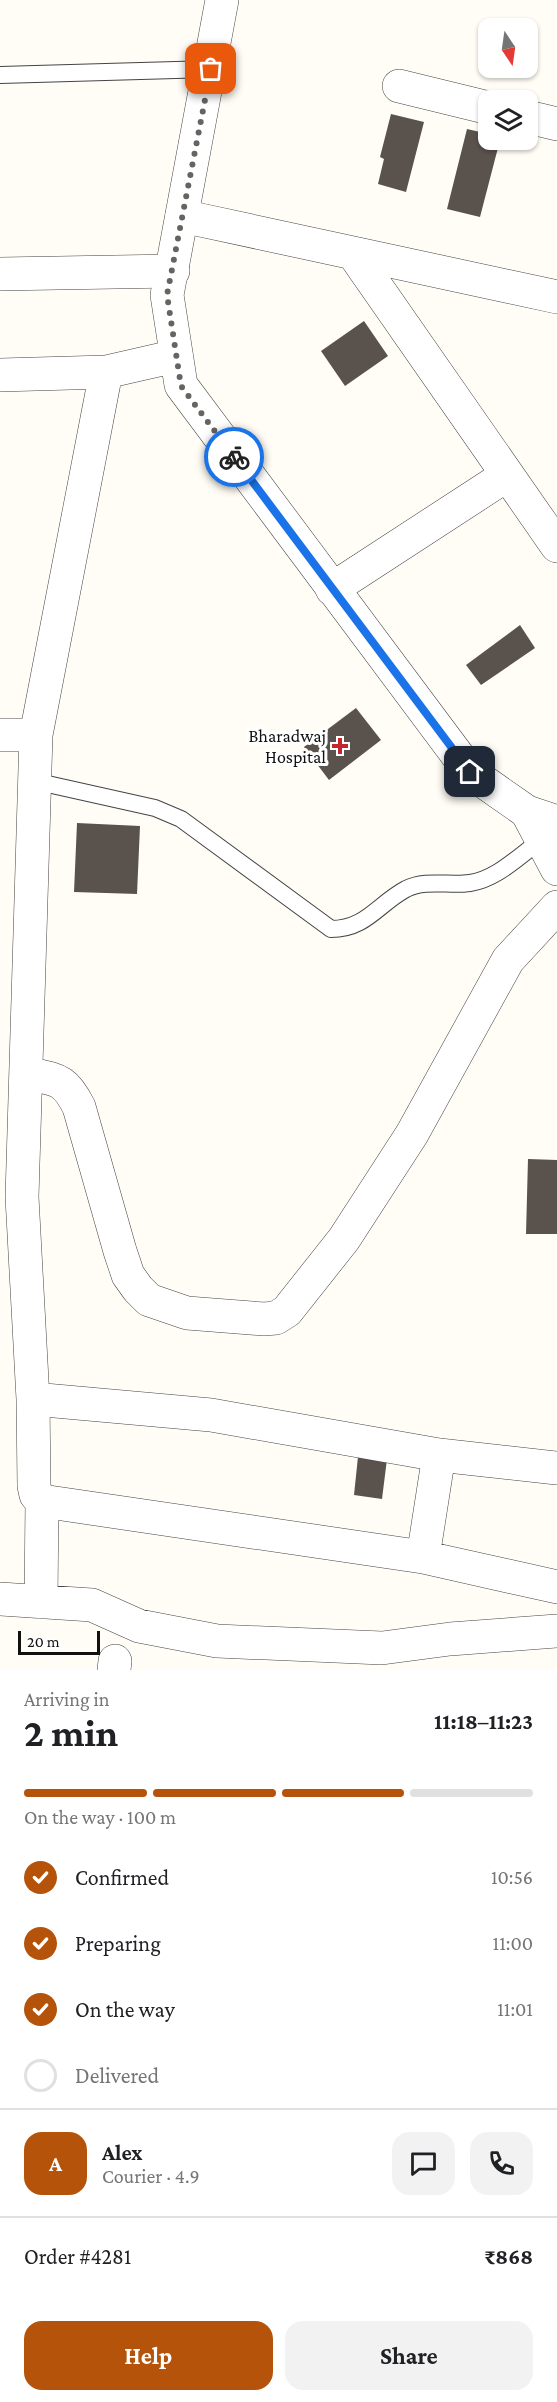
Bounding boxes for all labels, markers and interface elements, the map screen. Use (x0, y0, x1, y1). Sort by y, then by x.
north arrow (478, 18, 538, 78)
map controls (478, 18, 538, 150)
pin (185, 43, 236, 94)
icon: bag (194, 52, 227, 85)
button: layers (478, 90, 538, 150)
courier (204, 427, 264, 487)
icon: bike (218, 441, 251, 474)
place label: Bharadwaj Hospital (248, 726, 326, 767)
marker: Bharadwaj Hospital (331, 737, 349, 755)
pin (444, 746, 495, 797)
icon: home (453, 755, 486, 788)
scale bar (18, 1628, 100, 1656)
text: 20 m (27, 1633, 60, 1650)
text: Arriving in (24, 1688, 109, 1710)
text: 11:18–11:23 (434, 1709, 533, 1734)
text: 2 min (24, 1711, 118, 1754)
text: On the way · 100 m (24, 1806, 176, 1828)
icon: check (24, 1861, 57, 1894)
text: Confirmed (75, 1865, 169, 1890)
text: 10:56 (491, 1866, 533, 1888)
icon: check (24, 1927, 57, 1960)
text: Preparing (75, 1931, 161, 1956)
text: 11:00 (493, 1932, 533, 1954)
icon: check (24, 1993, 57, 2026)
text: On the way (75, 1997, 175, 2022)
text: 11:01 (497, 1998, 533, 2020)
text: Delivered (75, 2063, 159, 2088)
button: chat (392, 2132, 455, 2195)
button: phone (470, 2132, 533, 2195)
text: Alex (102, 2140, 143, 2165)
text: A (49, 2151, 62, 2176)
text: Courier · 4.9 (102, 2165, 200, 2187)
text: Order #4281 (24, 2244, 131, 2269)
text: ₹868 (484, 2244, 533, 2269)
button: Help (24, 2321, 273, 2390)
button: Share (285, 2321, 533, 2390)

